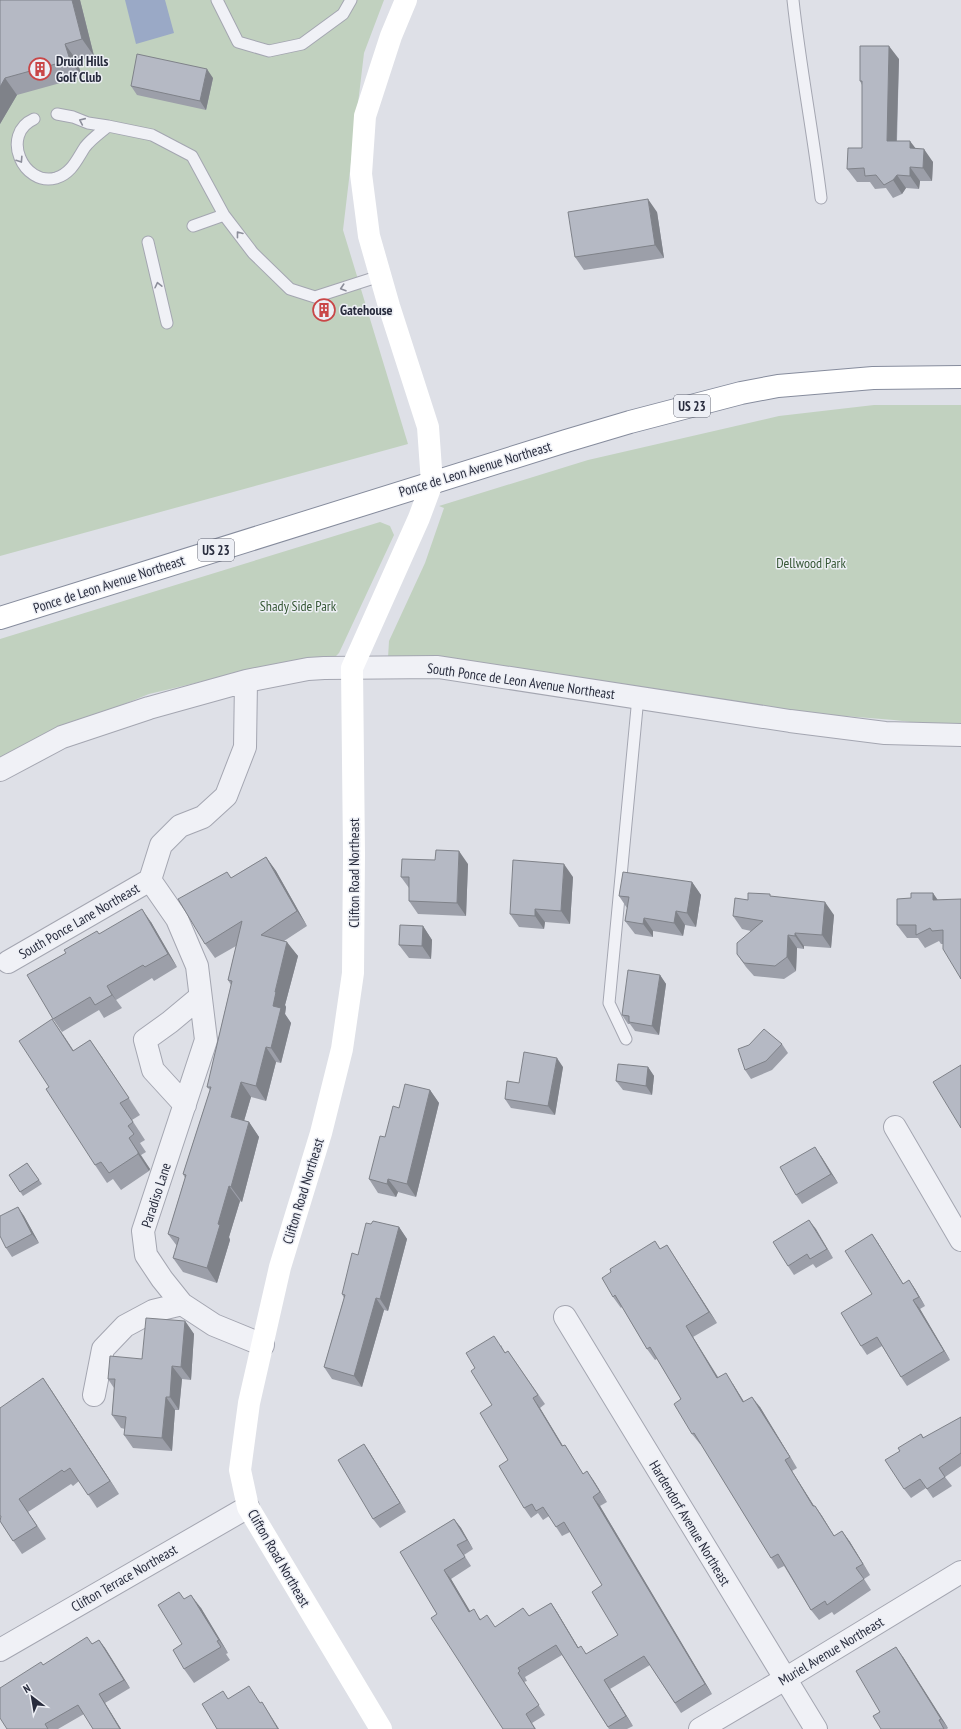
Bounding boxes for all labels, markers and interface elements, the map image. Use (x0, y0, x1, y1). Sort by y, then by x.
place label: Druid Hills Golf Club (56, 52, 109, 86)
building icon: Druid Hills Golf Club (27, 56, 53, 82)
one-way arrow (79, 118, 86, 126)
one-way arrow (15, 156, 23, 163)
one-way arrow (237, 232, 244, 239)
one-way arrow (155, 281, 163, 288)
one-way arrow (339, 283, 346, 292)
building icon: Gatehouse (311, 297, 337, 323)
place label: Gatehouse (340, 301, 393, 319)
road number: US 23 (674, 395, 710, 417)
street label: Ponce de Leon Avenue Northeast (397, 437, 553, 501)
road number: US 23 (198, 539, 234, 561)
street label: Ponce de Leon Avenue Northeast (31, 551, 187, 617)
park label: Dellwood Park (776, 554, 846, 572)
park label: Shady Side Park (260, 597, 337, 615)
street label: South Ponce de Leon Avenue Northeast (426, 659, 616, 703)
street label: Clifton Road Northeast (345, 818, 363, 928)
street label: South Ponce Lane Northeast (15, 879, 143, 963)
street label: Clifton Road Northeast (278, 1136, 328, 1246)
street label: Paradiso Lane (137, 1160, 175, 1230)
street label: Hardendorf Avenue Northeast (645, 1457, 735, 1589)
street label: Clifton Road Northeast (244, 1506, 314, 1610)
street label: Clifton Terrace Northeast (68, 1540, 180, 1616)
street label: Muriel Avenue Northeast (775, 1612, 887, 1690)
north arrow (12, 1677, 52, 1717)
text: N (21, 1681, 33, 1696)

